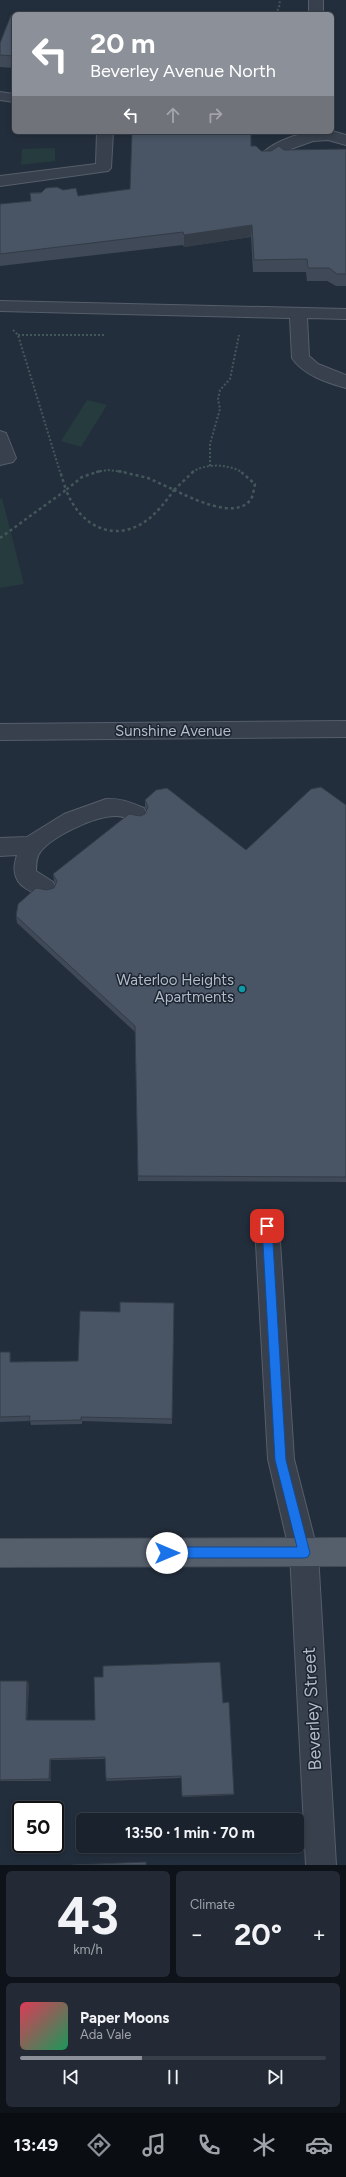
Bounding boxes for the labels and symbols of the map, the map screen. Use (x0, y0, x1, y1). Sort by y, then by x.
street label: Sunshine Avenue (115, 722, 231, 740)
place label: Waterloo Heights Apartments (116, 971, 234, 1006)
marker: Waterloo Heights Apartments (237, 984, 247, 994)
pin (250, 1209, 284, 1243)
position arrow (146, 1532, 188, 1574)
street label: Beverley Street (298, 1647, 326, 1771)
speed limit sign: 50 (12, 1801, 64, 1853)

